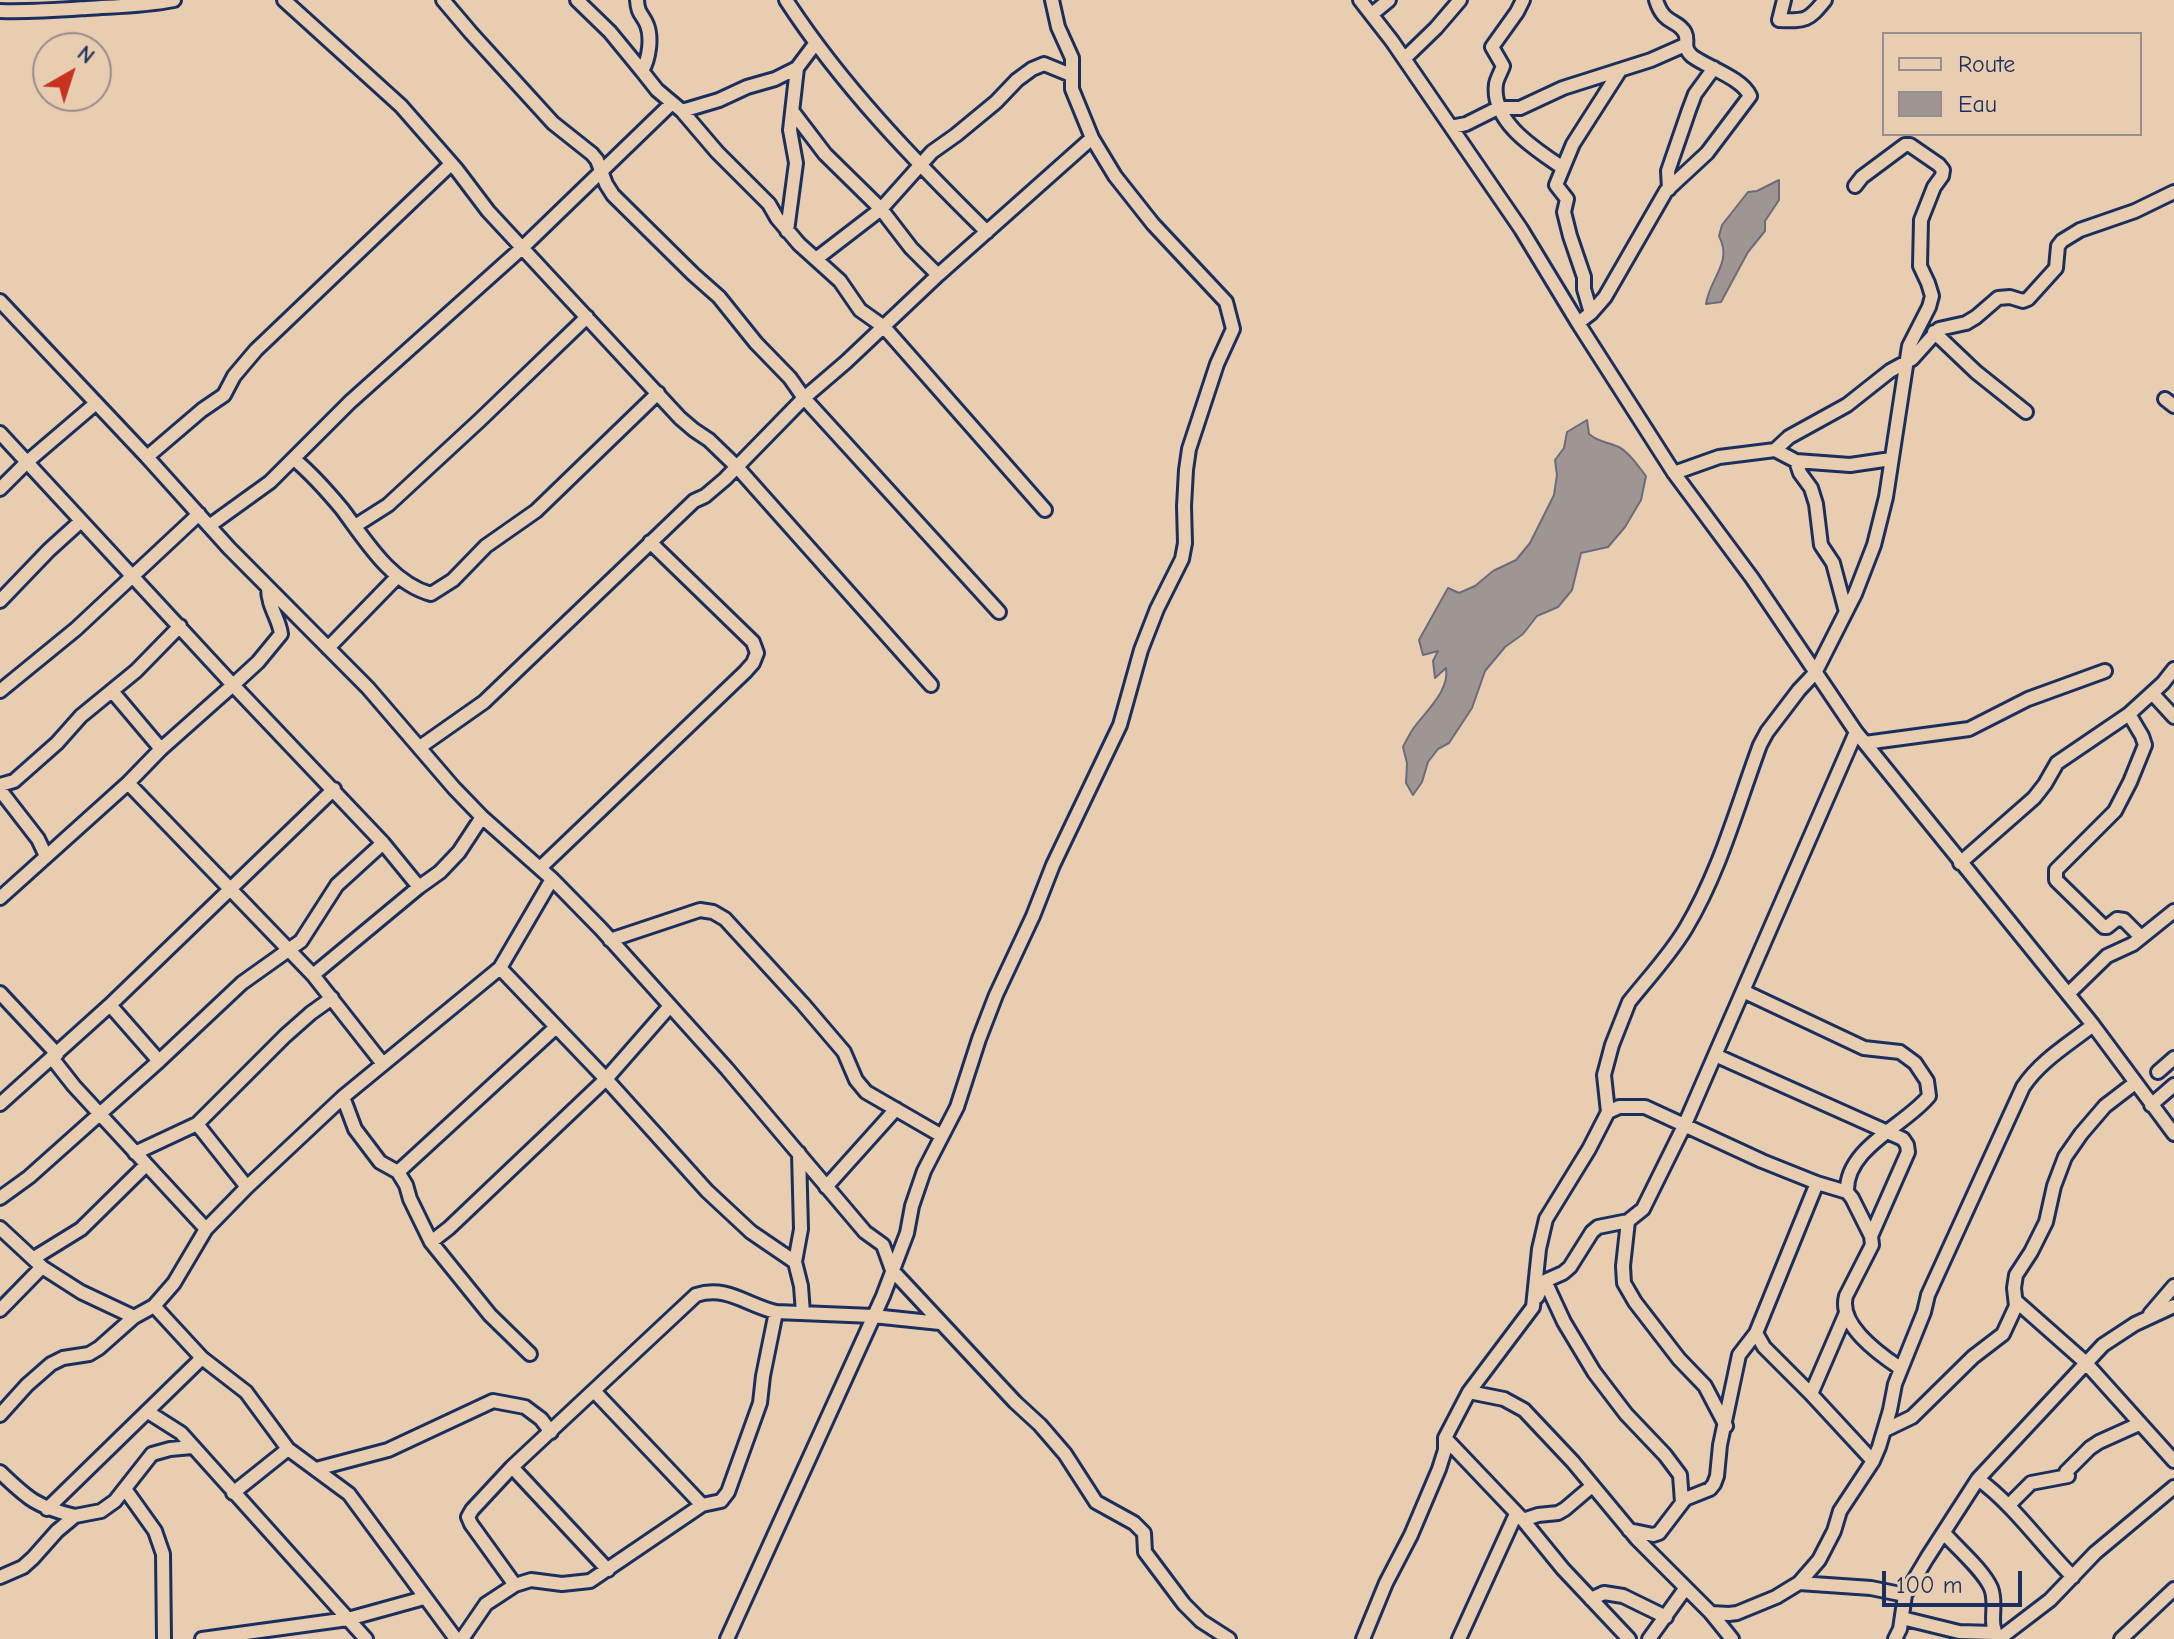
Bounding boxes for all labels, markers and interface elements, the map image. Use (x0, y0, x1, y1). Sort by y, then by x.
north arrow (32, 32, 112, 112)
legend (1882, 32, 2142, 136)
text: N (72, 40, 100, 70)
text: Route (1958, 50, 2015, 78)
text: Eau (1958, 90, 1997, 118)
scale bar (1886, 1555, 2026, 1605)
text: 100 m (1896, 1571, 1963, 1599)

